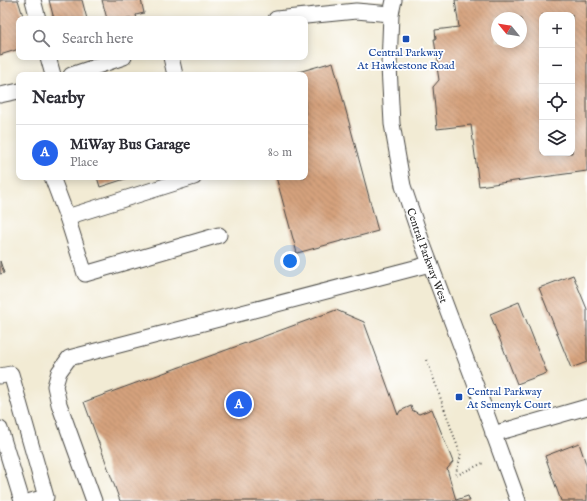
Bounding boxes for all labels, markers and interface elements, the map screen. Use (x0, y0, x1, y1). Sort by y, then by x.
north arrow (491, 12, 527, 48)
map controls (539, 12, 575, 156)
button: + (539, 12, 575, 48)
search box (16, 16, 308, 60)
icon: search (30, 27, 52, 49)
text: Search here (62, 29, 133, 48)
marker: Central Parkway At Hawkestone Road (401, 34, 411, 44)
place label: Central Parkway At Hawkestone Road (356, 46, 455, 73)
button: − (539, 48, 575, 84)
button: locate (539, 84, 575, 120)
text: Nearby (32, 88, 85, 109)
button: layers (539, 120, 575, 156)
text: MiWay Bus Garage (70, 135, 190, 154)
text: A (41, 144, 49, 161)
text: 80 m (268, 144, 292, 161)
text: Place (70, 154, 98, 171)
street label: Central Parkway West (403, 206, 450, 305)
your location (280, 251, 300, 271)
place label: Central Parkway At Semenyk Court (466, 385, 552, 412)
pin: A (226, 389, 252, 419)
marker: Central Parkway At Semenyk Court (454, 392, 464, 402)

